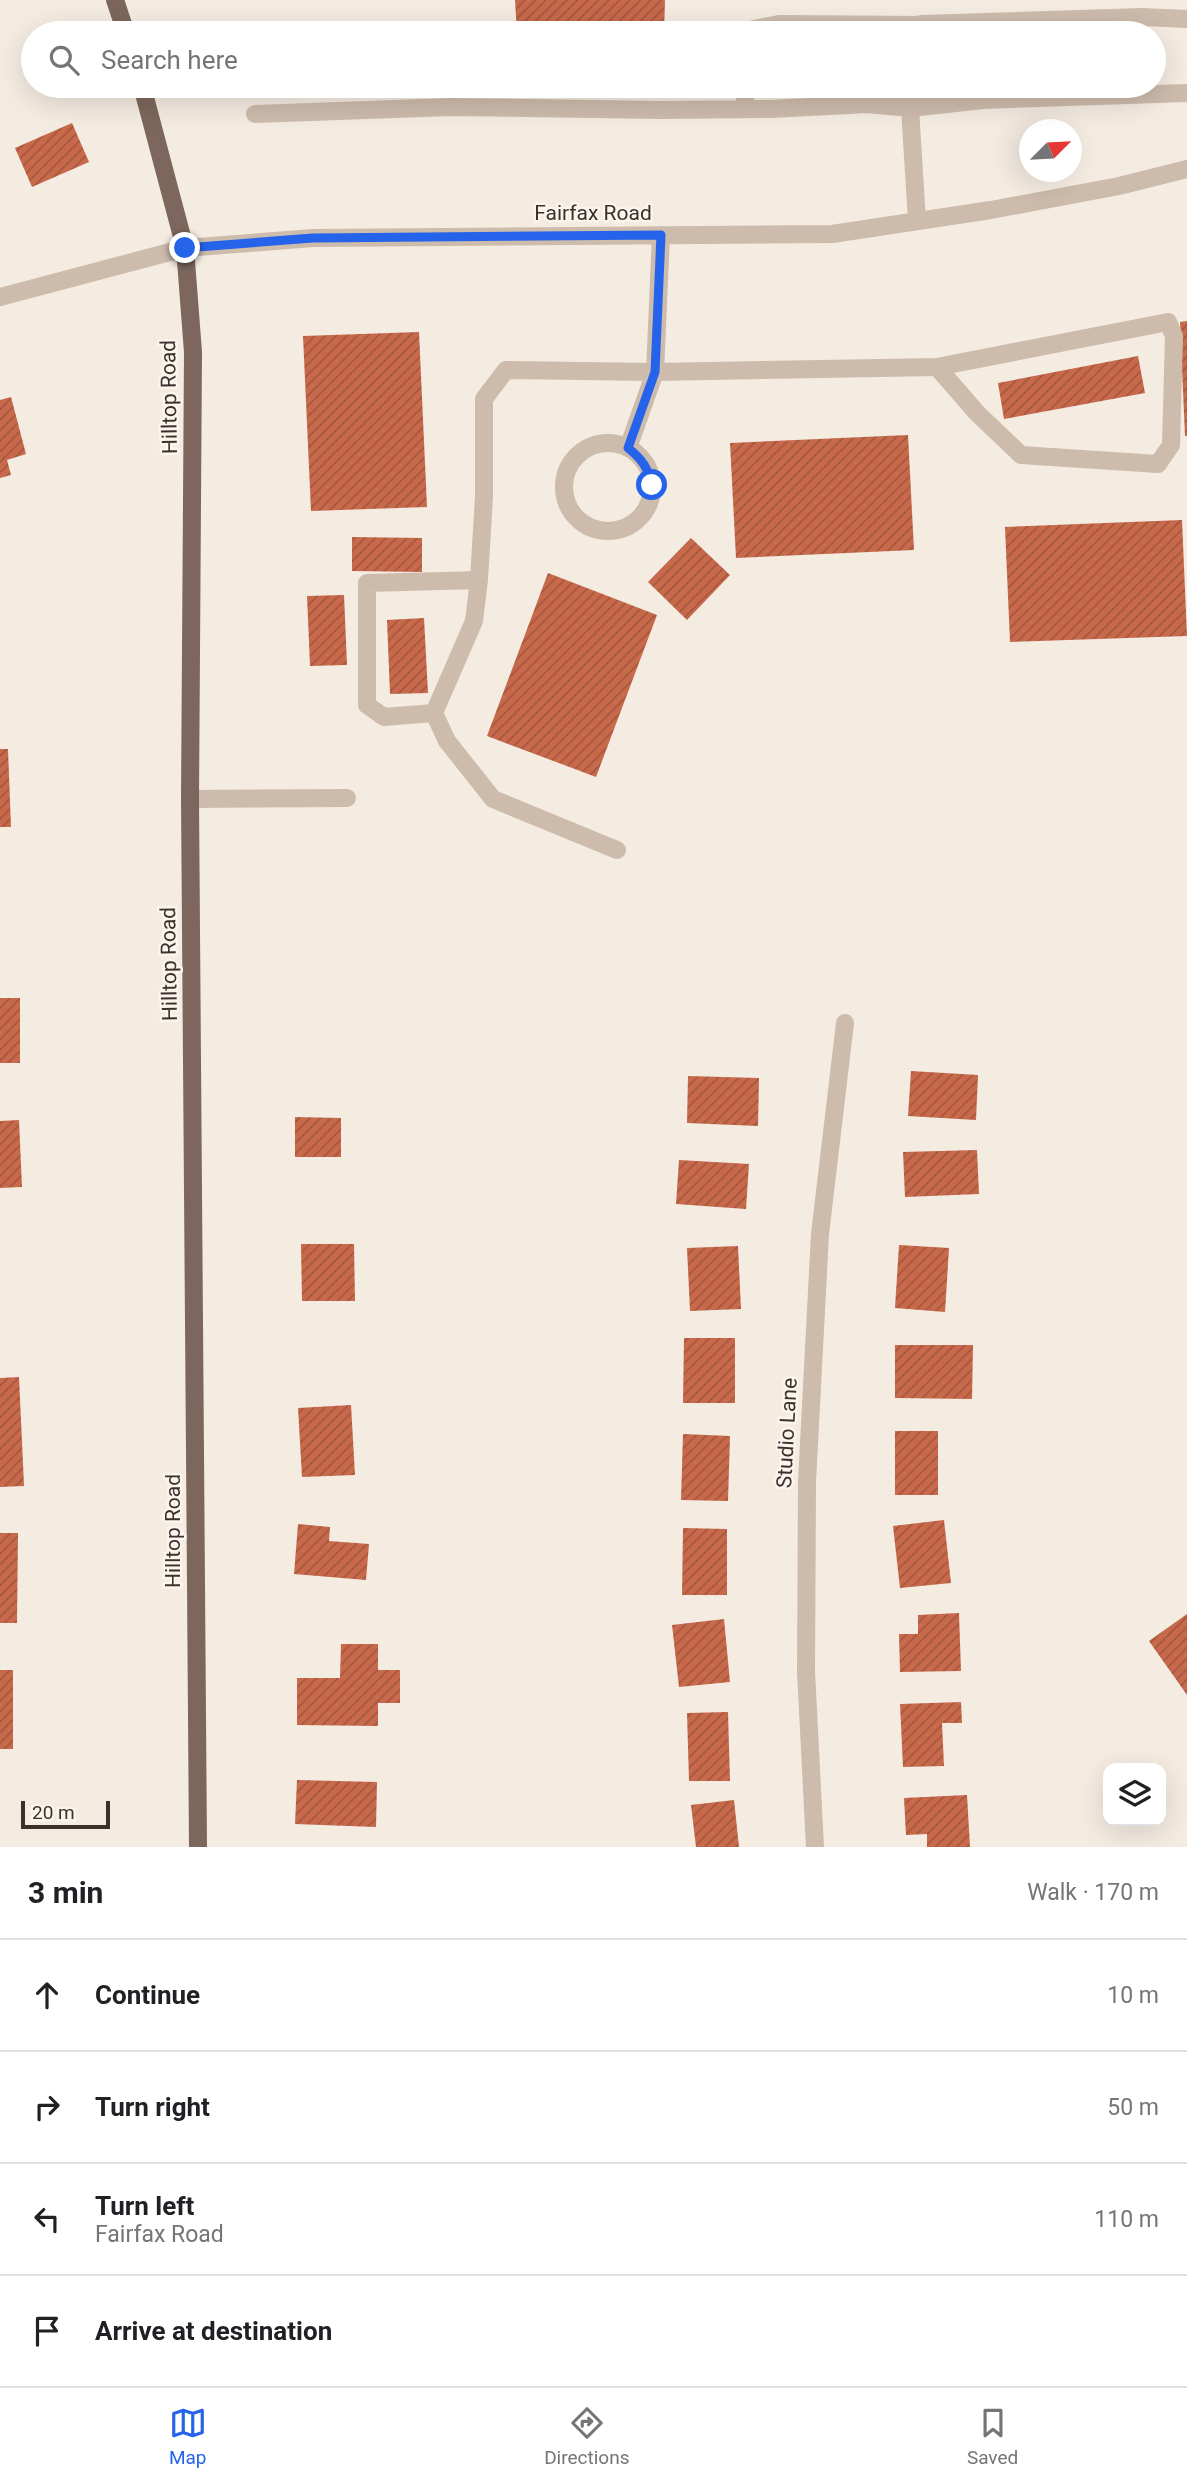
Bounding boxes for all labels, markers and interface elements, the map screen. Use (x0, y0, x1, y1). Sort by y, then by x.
search box (21, 21, 1166, 98)
icon: search (45, 41, 83, 79)
text: Search here (101, 45, 238, 75)
north arrow (1019, 119, 1082, 182)
street label: Fairfax Road (534, 201, 652, 225)
route end (169, 232, 200, 263)
street label: Hilltop Road (156, 340, 182, 454)
route start (636, 469, 667, 500)
street label: Hilltop Road (156, 907, 182, 1021)
street label: Studio Lane (772, 1377, 802, 1489)
street label: Hilltop Road (161, 1474, 185, 1588)
map controls (1103, 1763, 1166, 1826)
button: layers (1103, 1763, 1166, 1826)
scale bar (21, 1798, 110, 1830)
text: 20 m (32, 1801, 75, 1824)
text: 3 min (28, 1875, 103, 1910)
text: Walk · 170 m (1027, 1879, 1159, 1906)
icon: ahead (28, 1976, 66, 2014)
text: Continue (95, 1980, 200, 2010)
text: 10 m (1107, 1982, 1159, 2009)
icon: right (28, 2088, 66, 2126)
text: Turn right (95, 2092, 210, 2122)
text: 50 m (1107, 2094, 1159, 2121)
text: Turn left (95, 2191, 194, 2221)
icon: left (28, 2200, 66, 2238)
text: 110 m (1094, 2206, 1159, 2233)
text: Fairfax Road (95, 2221, 224, 2248)
icon: arrive (28, 2312, 66, 2350)
text: Arrive at destination (95, 2316, 332, 2346)
tab: Map (169, 2404, 207, 2469)
tab: Directions (544, 2404, 629, 2469)
tab: Saved (967, 2404, 1018, 2469)

